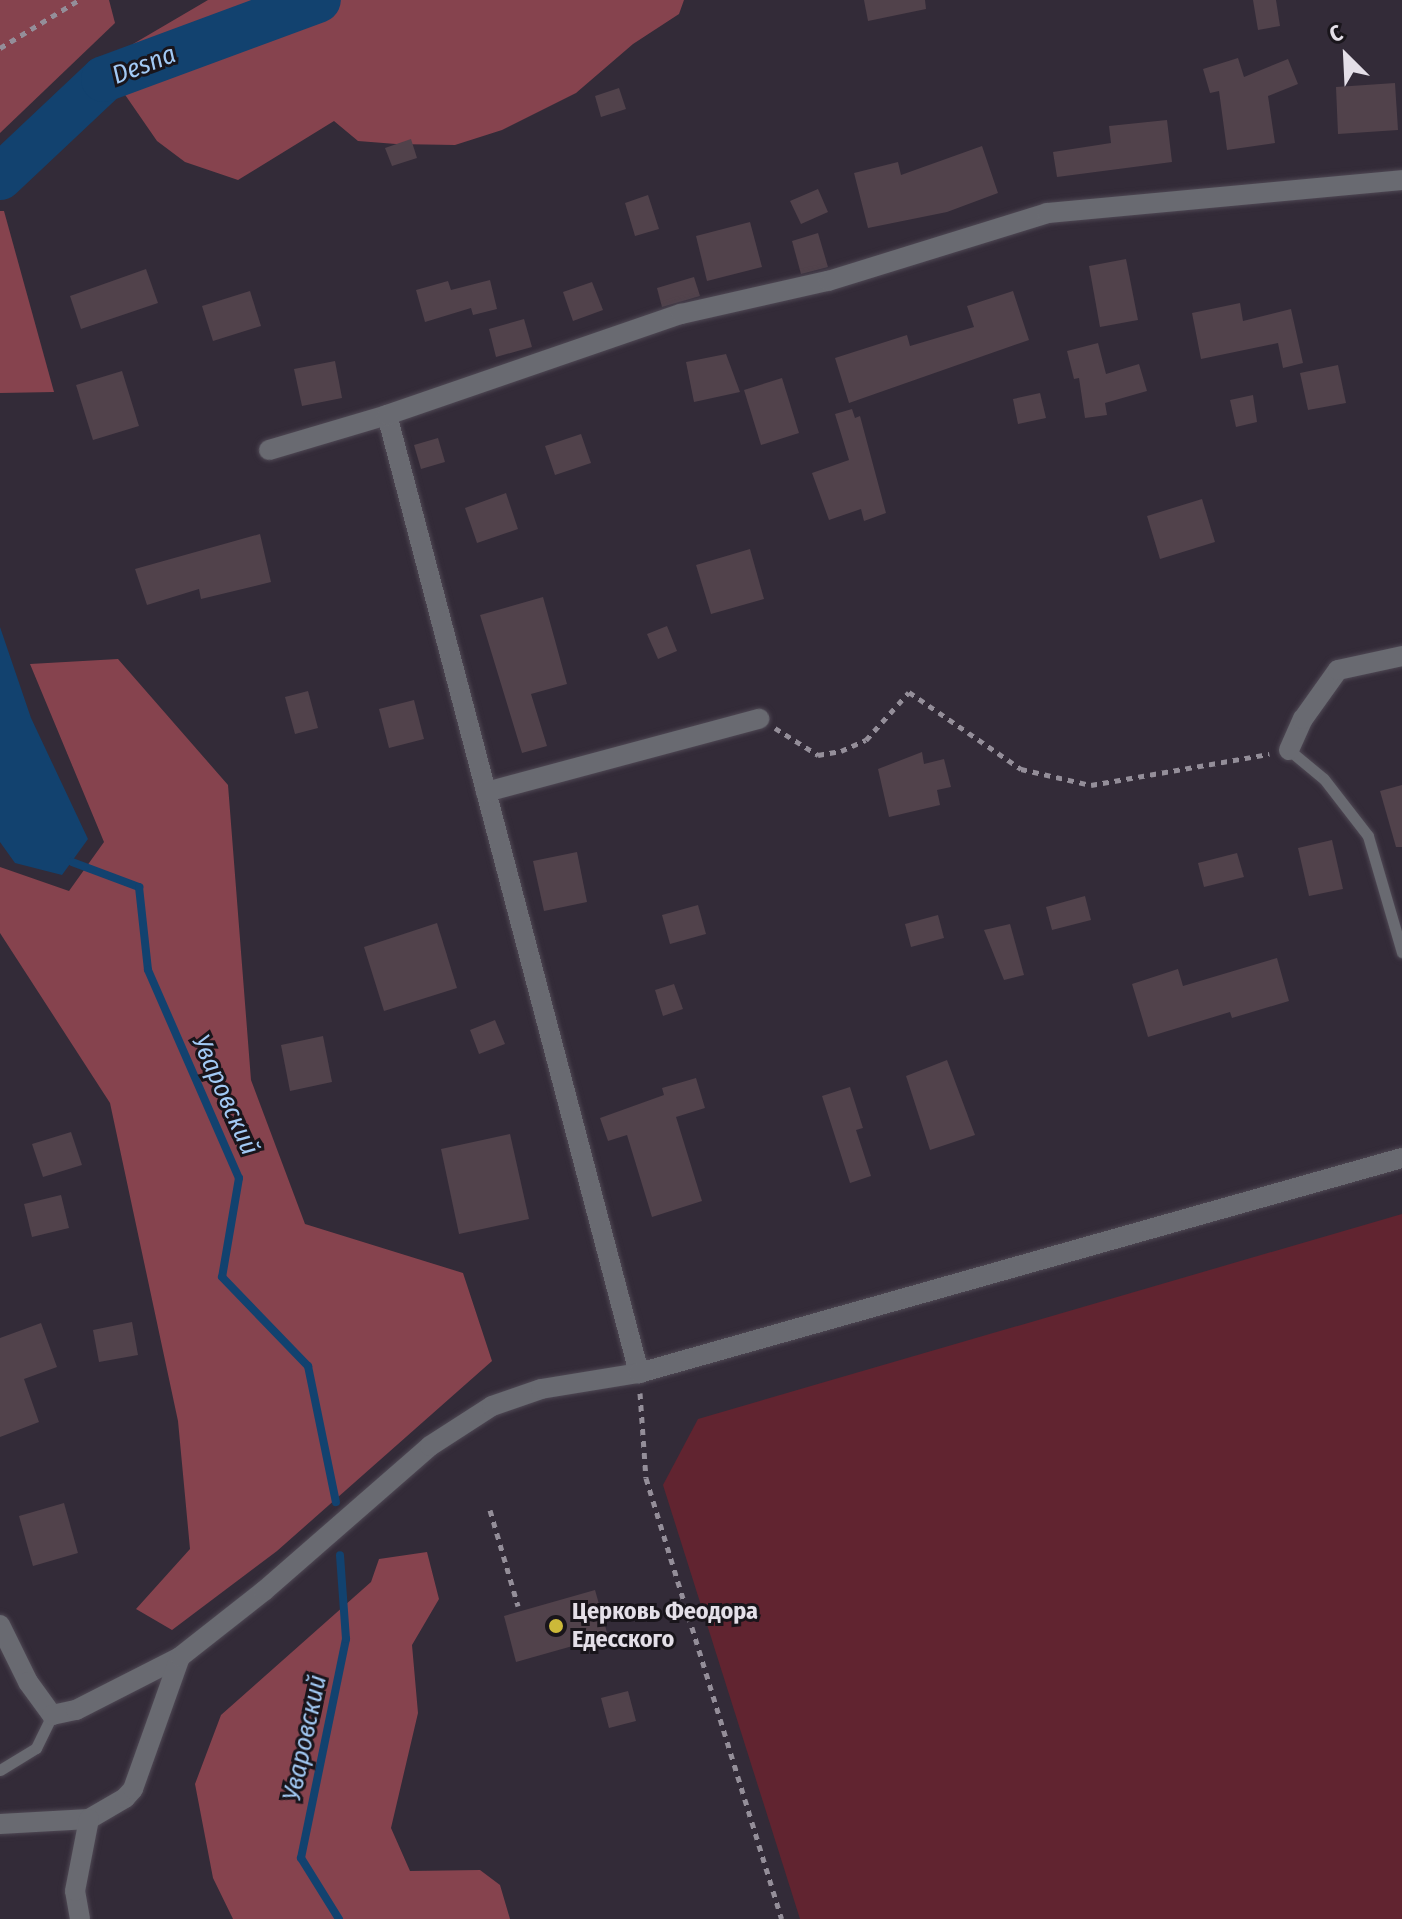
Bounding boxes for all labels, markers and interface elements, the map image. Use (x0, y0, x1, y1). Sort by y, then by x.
north arrow (1306, 16, 1386, 96)
text: С (1325, 19, 1347, 48)
water label: Desna (108, 39, 180, 91)
water label: Уваровский (185, 1030, 265, 1160)
place label: Церковь Феодора Едесского (572, 1598, 758, 1654)
marker: Церковь Феодора Едесского (547, 1617, 565, 1635)
water label: Уваровский (276, 1672, 334, 1804)

